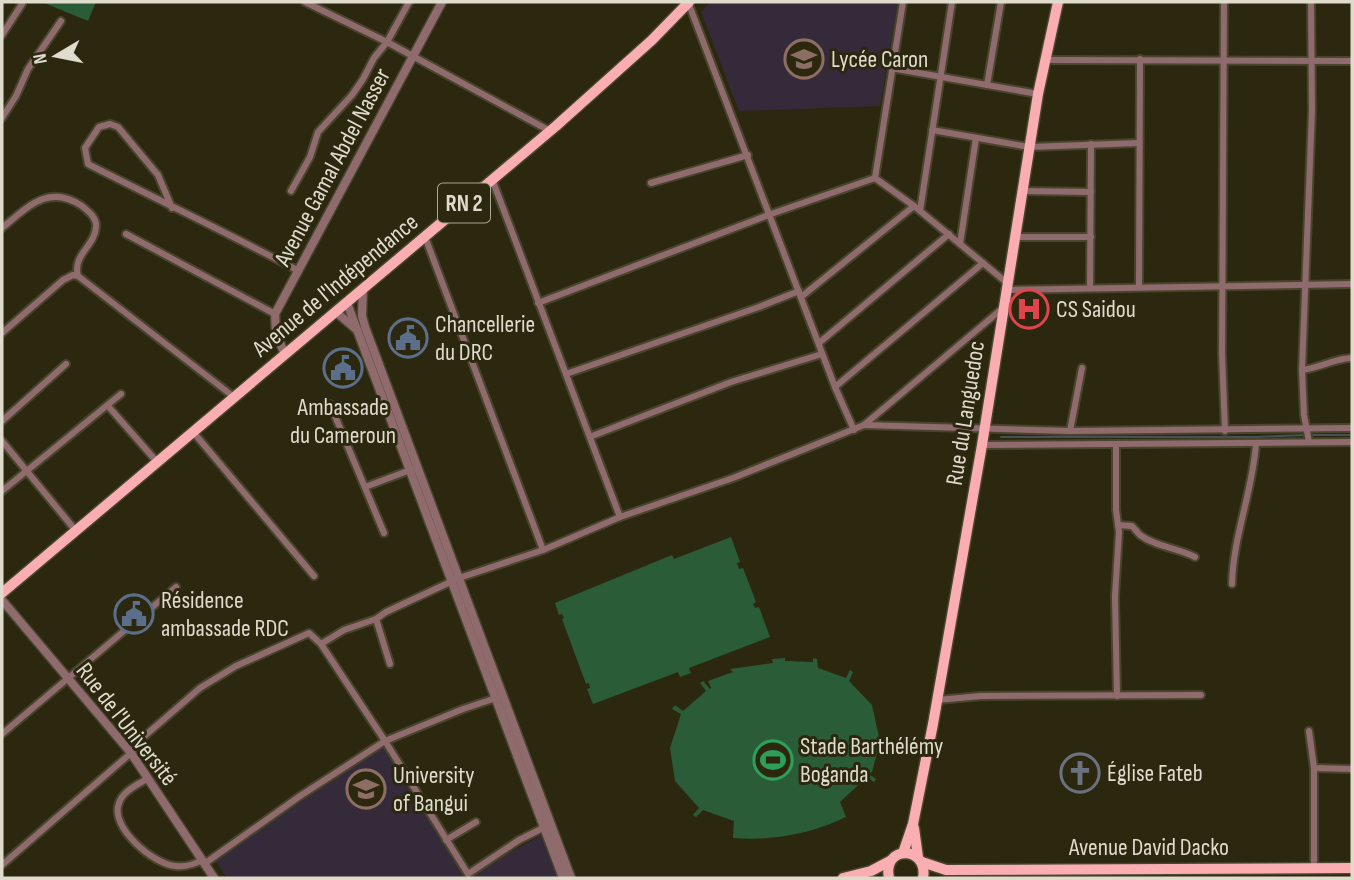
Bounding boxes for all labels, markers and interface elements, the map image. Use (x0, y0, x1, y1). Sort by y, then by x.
north arrow (21, 21, 91, 91)
school or university icon: Lycée Caron (783, 38, 825, 80)
place label: Lycée Caron (831, 45, 928, 74)
text: N (29, 52, 53, 66)
street label: Avenue Gamal Abdel Nasser (268, 63, 397, 272)
road number: RN 2 (438, 184, 490, 222)
street label: Avenue de l'Indépendance (246, 208, 424, 364)
hospital icon: CS Saidou (1008, 288, 1050, 330)
place label: CS Saidou (1056, 295, 1136, 324)
place label: Chancellerie du DRC (435, 310, 535, 367)
public building icon: Chancellerie du DRC (387, 317, 429, 359)
street label: Rue du Languedoc (940, 339, 991, 487)
public building icon: Ambassade du Cameroun (322, 347, 364, 389)
place label: Ambassade du Cameroun (290, 393, 396, 450)
place label: Résidence ambassade RDC (161, 586, 289, 643)
public building icon: Résidence ambassade RDC (113, 593, 155, 635)
street label: Rue de l'Université (70, 657, 184, 792)
place label: Stade Barthélémy Boganda (800, 732, 943, 789)
sports icon: Stade Barthélémy Boganda (752, 739, 794, 781)
church icon: Église Fateb (1059, 752, 1101, 794)
place label: Église Fateb (1107, 759, 1203, 788)
place label: University of Bangui (393, 761, 475, 818)
school or university icon: University of Bangui (345, 768, 387, 810)
street label: Avenue David Dacko (1068, 833, 1229, 862)

